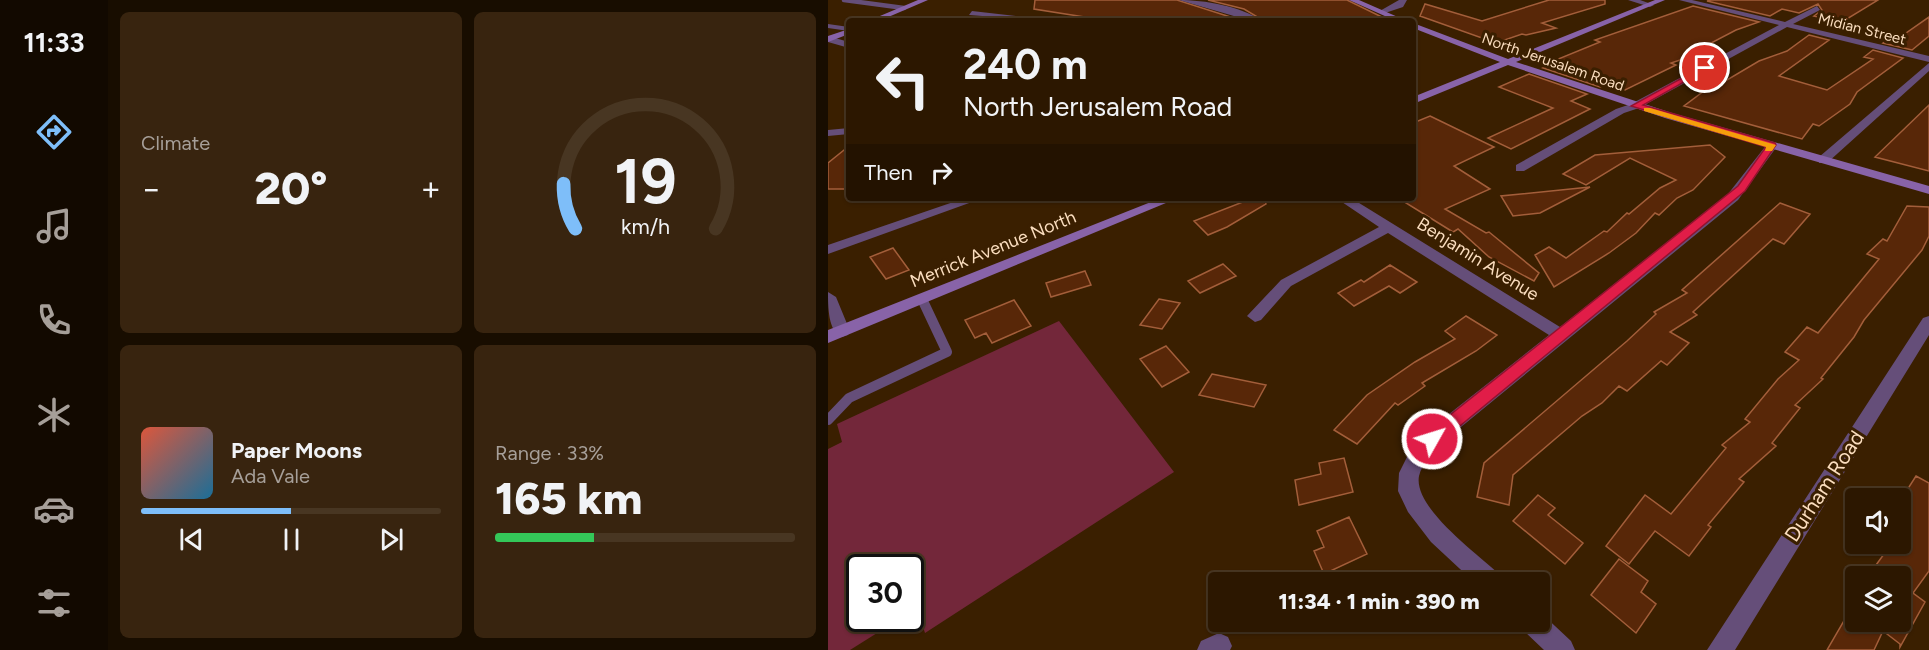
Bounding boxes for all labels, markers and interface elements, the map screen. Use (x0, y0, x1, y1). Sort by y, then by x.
street label: Midian Street (1816, 9, 1908, 49)
text: 11:33 (24, 26, 84, 59)
street label: North Jerusalem Road (1479, 29, 1627, 95)
text: 240 m (963, 39, 1088, 90)
icon: left (864, 42, 942, 120)
pin (1679, 42, 1730, 93)
icon: arrive (1688, 51, 1721, 84)
text: North Jerusalem Road (963, 90, 1232, 123)
icon: directions (33, 111, 75, 153)
text: Climate (141, 131, 210, 155)
text: 19 (614, 144, 676, 219)
icon: right (925, 156, 958, 189)
text: Then (864, 159, 913, 186)
text: 20° (254, 161, 328, 215)
text: − (141, 169, 162, 208)
text: + (420, 169, 441, 208)
icon: music (33, 205, 75, 247)
street label: Merrick Avenue North (907, 206, 1079, 292)
street label: Benjamin Avenue (1413, 213, 1543, 305)
text: km/h (621, 215, 669, 240)
icon: phone (33, 299, 75, 341)
icon: climate (33, 394, 75, 436)
position arrow (1400, 407, 1464, 471)
street label: Durham Road (1779, 426, 1869, 546)
text: Paper Moons (231, 437, 362, 464)
text: Range · 33% (495, 441, 604, 465)
text: Ada Vale (231, 464, 310, 488)
text: 165 km (495, 471, 642, 525)
icon: car (33, 488, 75, 530)
map controls (1845, 488, 1911, 632)
button: sound (1845, 488, 1911, 554)
icon: previous (175, 523, 208, 556)
icon: pause (275, 523, 308, 556)
icon: next (375, 523, 408, 556)
speed limit sign: 30 (846, 554, 924, 632)
button: layers (1845, 566, 1911, 632)
icon: filters (33, 582, 75, 624)
text: 11:34 · 1 min · 390 m (1278, 588, 1480, 615)

